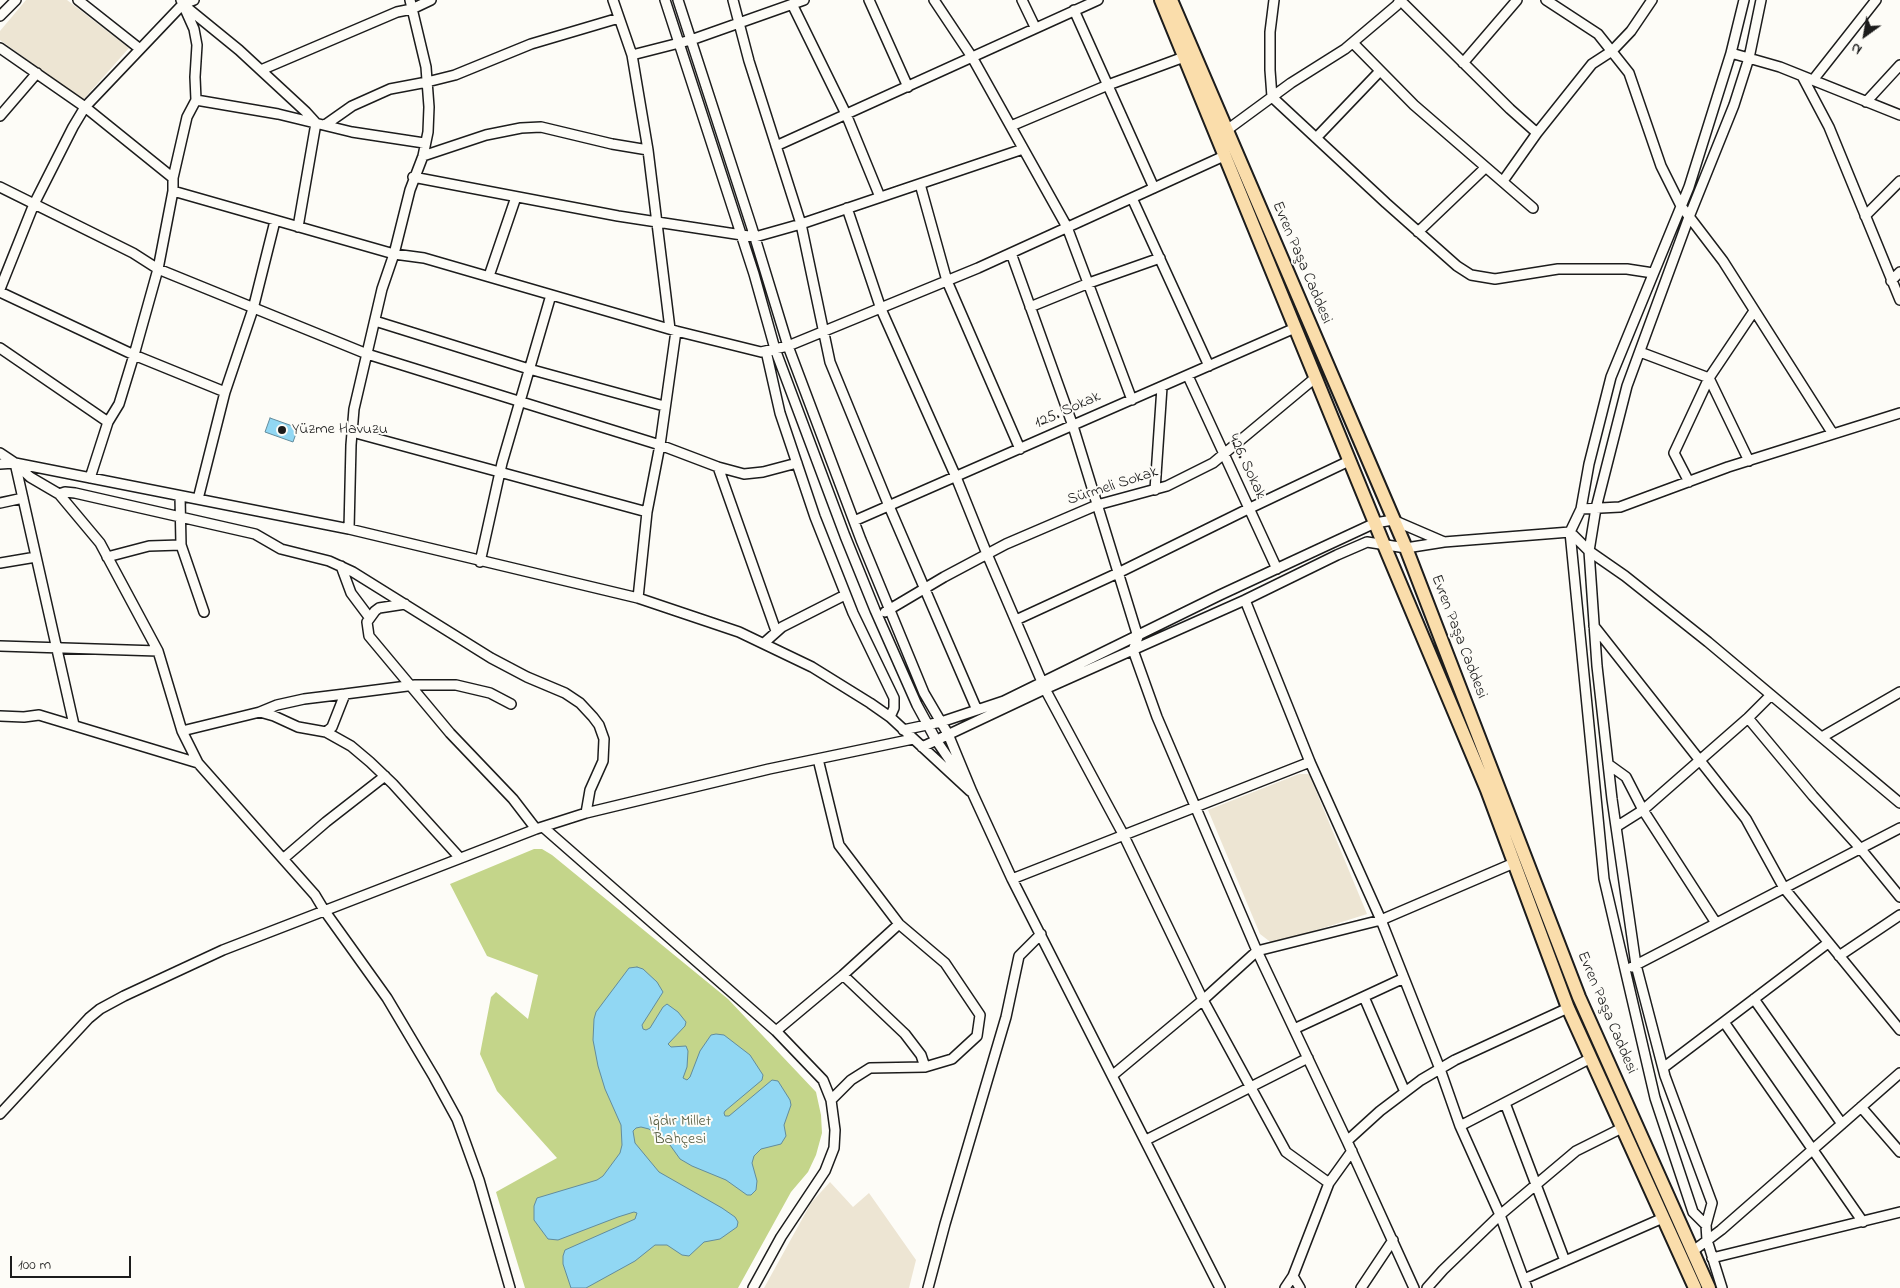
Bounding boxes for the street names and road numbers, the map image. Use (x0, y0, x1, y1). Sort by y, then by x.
street label: Evren Paşa Caddesi (1267, 199, 1335, 327)
street label: 125. Sokak (1032, 388, 1104, 434)
street label: 426. Sokak (1223, 431, 1269, 503)
street label: Sürmeli Sokak (1065, 463, 1161, 511)
street label: Evren Paşa Caddesi (1426, 572, 1490, 702)
street label: Evren Paşa Caddesi (1572, 949, 1640, 1077)

